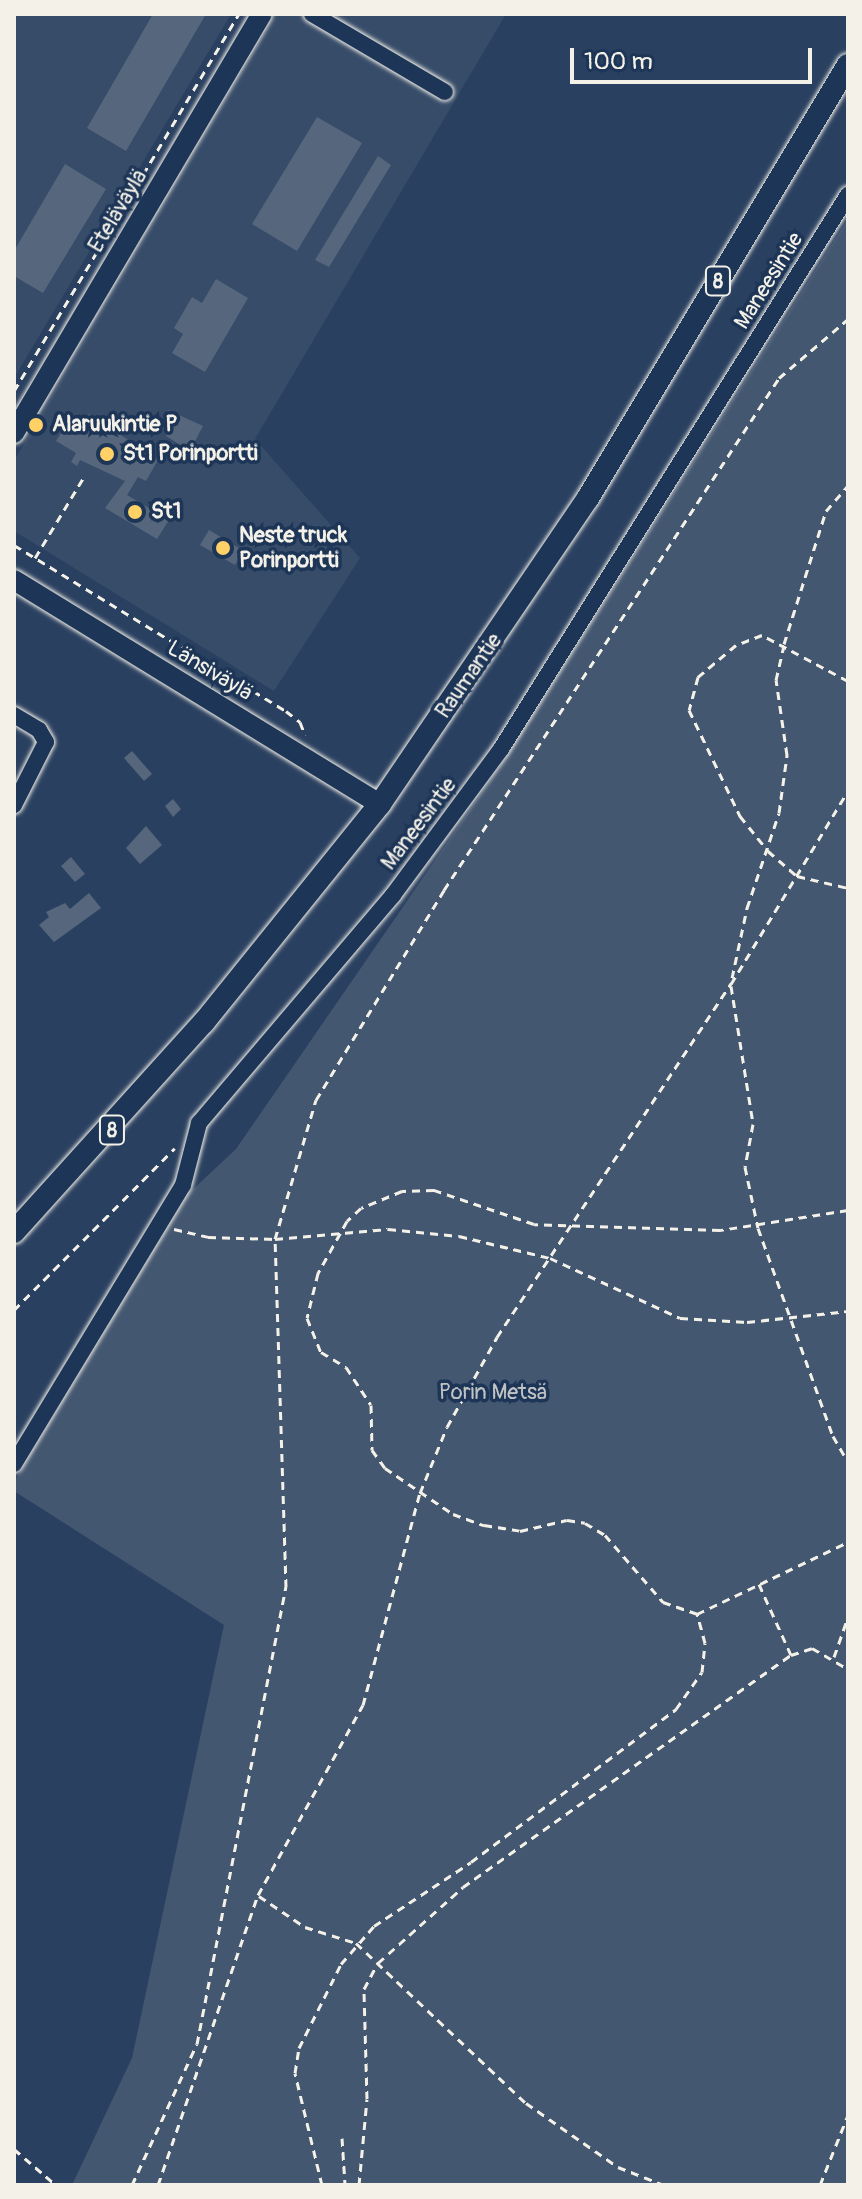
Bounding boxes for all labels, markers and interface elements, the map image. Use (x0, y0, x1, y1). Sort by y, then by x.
scale bar (574, 32, 816, 82)
text: 100 m (584, 47, 653, 76)
street label: Eteläväylä (83, 165, 153, 257)
street label: Maneesintie (729, 228, 809, 334)
road number: 8 (704, 265, 732, 297)
place label: Alaruukintie P (52, 412, 177, 438)
marker: Alaruukintie P (27, 416, 45, 434)
place label: St1 Porinportti (123, 441, 258, 467)
marker: St1 Porinportti (98, 445, 116, 463)
place label: St1 (151, 499, 181, 525)
marker: St1 (126, 503, 144, 521)
place label: Neste truck Porinportti (239, 522, 347, 574)
marker: Neste truck Porinportti (214, 539, 232, 557)
street label: Raumantie (430, 628, 508, 724)
street label: Länsiväylä (163, 635, 257, 707)
street label: Maneesintie (376, 773, 462, 875)
road number: 8 (98, 1114, 126, 1146)
park label: Porin Metsä (439, 1380, 547, 1406)

